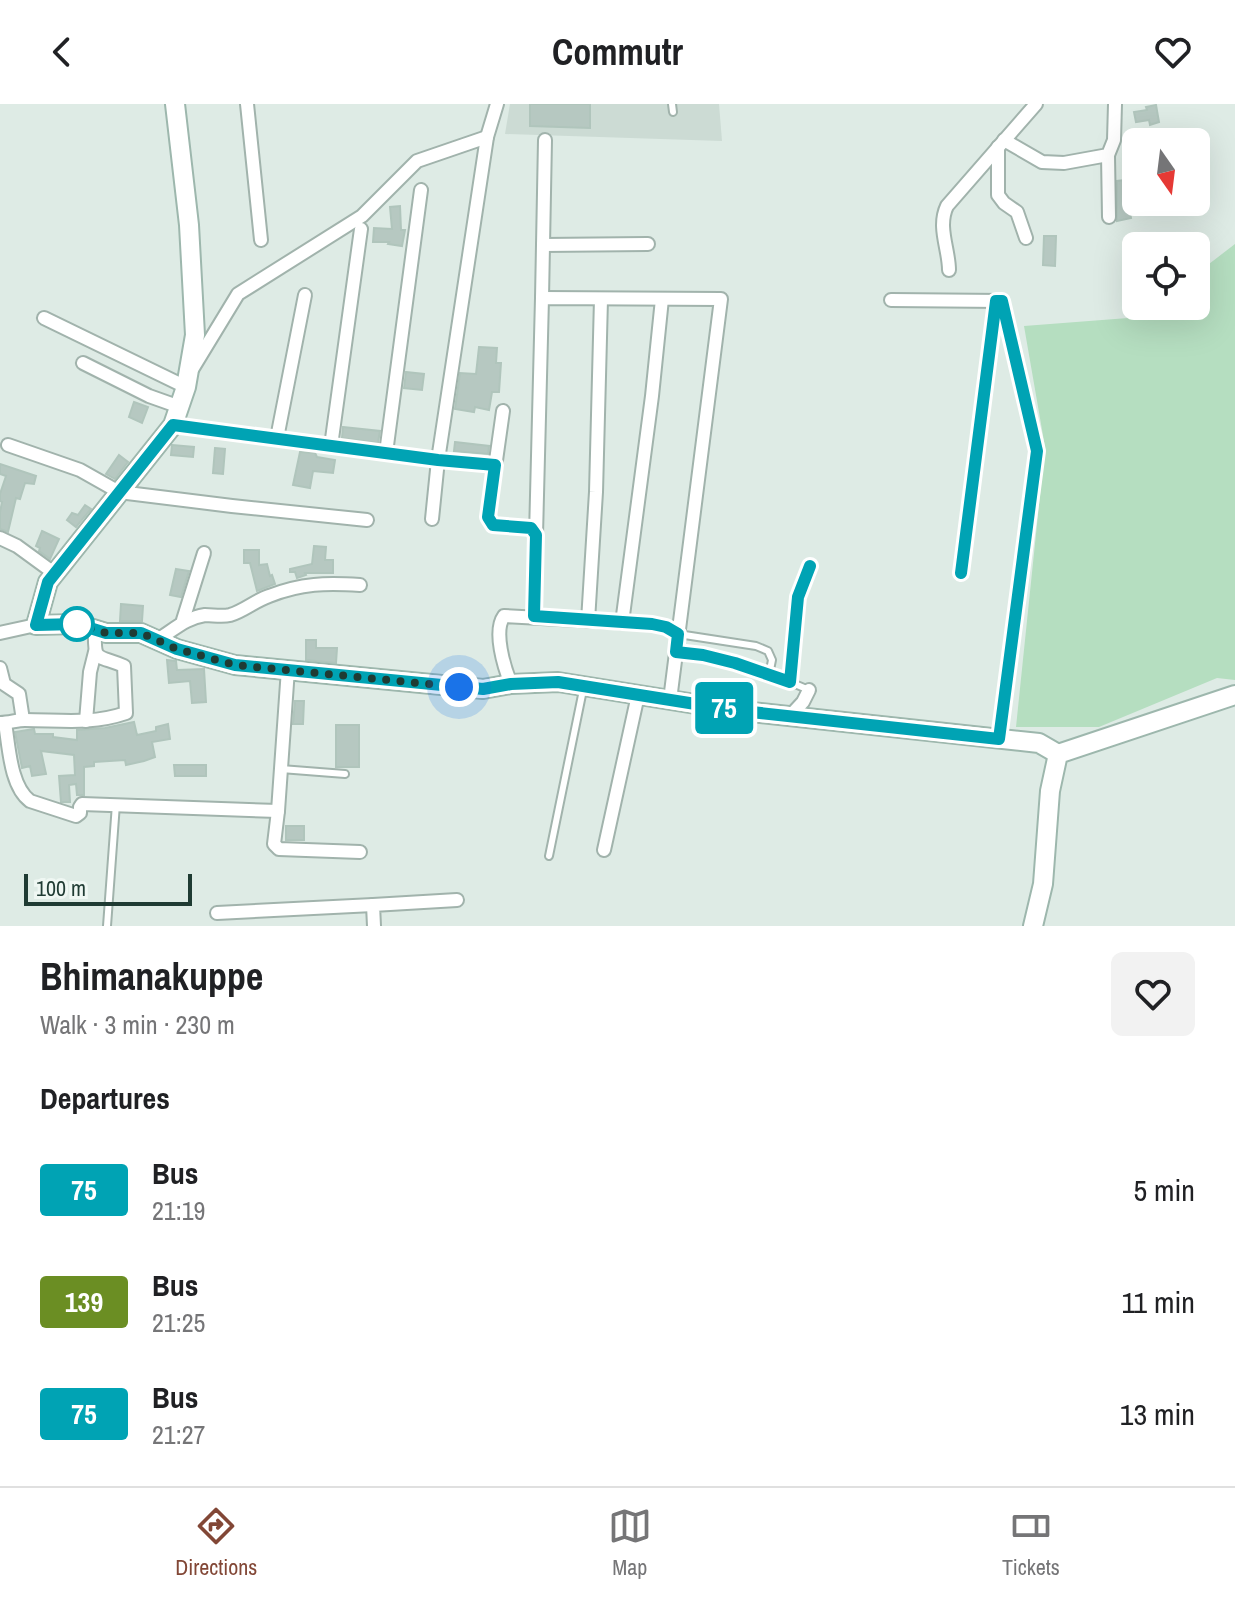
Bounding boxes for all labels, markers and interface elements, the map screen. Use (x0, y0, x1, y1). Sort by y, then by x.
text: Commutr (552, 28, 683, 76)
icon: back (40, 30, 84, 74)
icon: heart (1151, 30, 1195, 74)
north arrow (1122, 128, 1210, 216)
map controls (1122, 128, 1210, 320)
button: locate (1122, 232, 1210, 320)
unlabelled marker (60, 607, 94, 641)
your location (439, 667, 479, 707)
line badge: 75 (688, 682, 760, 734)
text: 75 (711, 689, 737, 727)
scale bar (24, 870, 192, 906)
text: 100 m (36, 873, 86, 903)
text: Bhimanakuppe (40, 951, 263, 1002)
button: heart (1111, 952, 1195, 1036)
text: Walk · 3 min · 230 m (40, 1007, 235, 1042)
text: Departures (40, 1078, 170, 1118)
text: Bus (152, 1153, 198, 1193)
text: 5 min (1133, 1170, 1195, 1210)
text: 75 (71, 1171, 97, 1209)
text: 21:19 (152, 1193, 205, 1228)
text: Bus (152, 1265, 198, 1305)
text: 11 min (1122, 1282, 1195, 1322)
text: 139 (65, 1283, 103, 1321)
text: 21:25 (152, 1305, 205, 1340)
text: Bus (152, 1377, 198, 1417)
text: 13 min (1120, 1394, 1195, 1434)
text: 75 (71, 1395, 97, 1433)
text: 21:27 (152, 1417, 205, 1452)
tab: Directions (175, 1504, 257, 1582)
tab: Map (608, 1504, 652, 1582)
tab: Tickets (1002, 1504, 1060, 1582)

